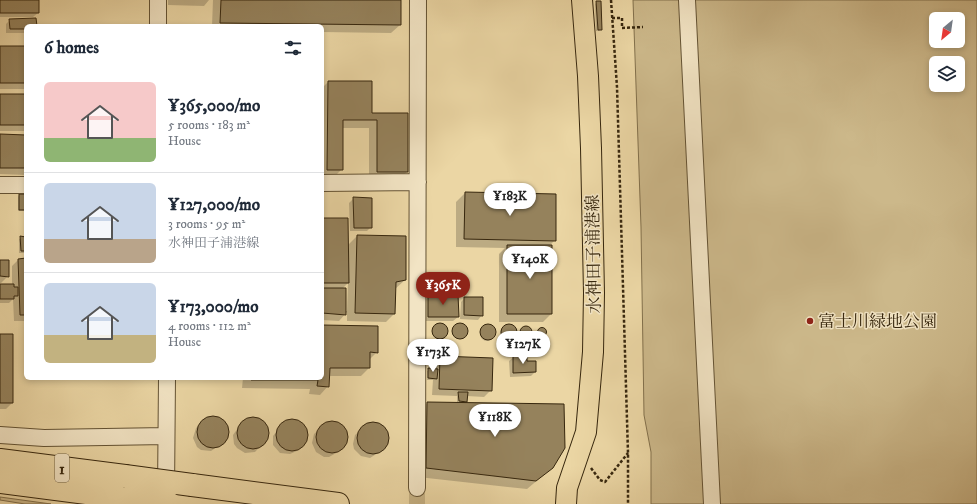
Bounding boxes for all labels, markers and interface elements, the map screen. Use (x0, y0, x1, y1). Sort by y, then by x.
north arrow (929, 12, 965, 48)
map controls (929, 12, 965, 92)
text: 6 homes (44, 37, 99, 59)
icon: filters (282, 37, 304, 59)
button: layers (929, 56, 965, 92)
text: ¥365,000/mo (168, 95, 260, 117)
icon: home (76, 98, 124, 146)
text: 5 rooms · 183 m² (168, 117, 250, 133)
text: House (168, 133, 201, 149)
pin: ¥183K (482, 183, 538, 217)
text: ¥183K (493, 188, 527, 204)
text: ¥127,000/mo (168, 194, 260, 216)
street label: 水神田子浦港線 (582, 194, 606, 314)
icon: home (76, 199, 124, 247)
text: 3 rooms · 95 m² (168, 216, 245, 232)
text: 水神田子浦港線 (168, 235, 259, 251)
pin: ¥140K (502, 246, 558, 280)
text: ¥140K (511, 251, 549, 267)
pin: ¥365K (415, 272, 471, 306)
text: ¥365K (425, 277, 461, 293)
text: ¥173,000/mo (168, 296, 259, 318)
icon: home (76, 299, 124, 347)
place label: 富士川緑地公園 (818, 311, 937, 333)
marker: 富士川緑地公園 (805, 316, 815, 326)
text: 4 rooms · 112 m² (168, 318, 251, 334)
pin: ¥127K (495, 331, 551, 365)
text: House (168, 334, 201, 350)
text: ¥127K (505, 336, 541, 352)
pin: ¥173K (405, 339, 461, 373)
text: ¥173K (416, 344, 450, 360)
pin: ¥118K (467, 404, 523, 438)
text: ¥118K (478, 409, 512, 425)
road number: 1 (55, 454, 69, 482)

